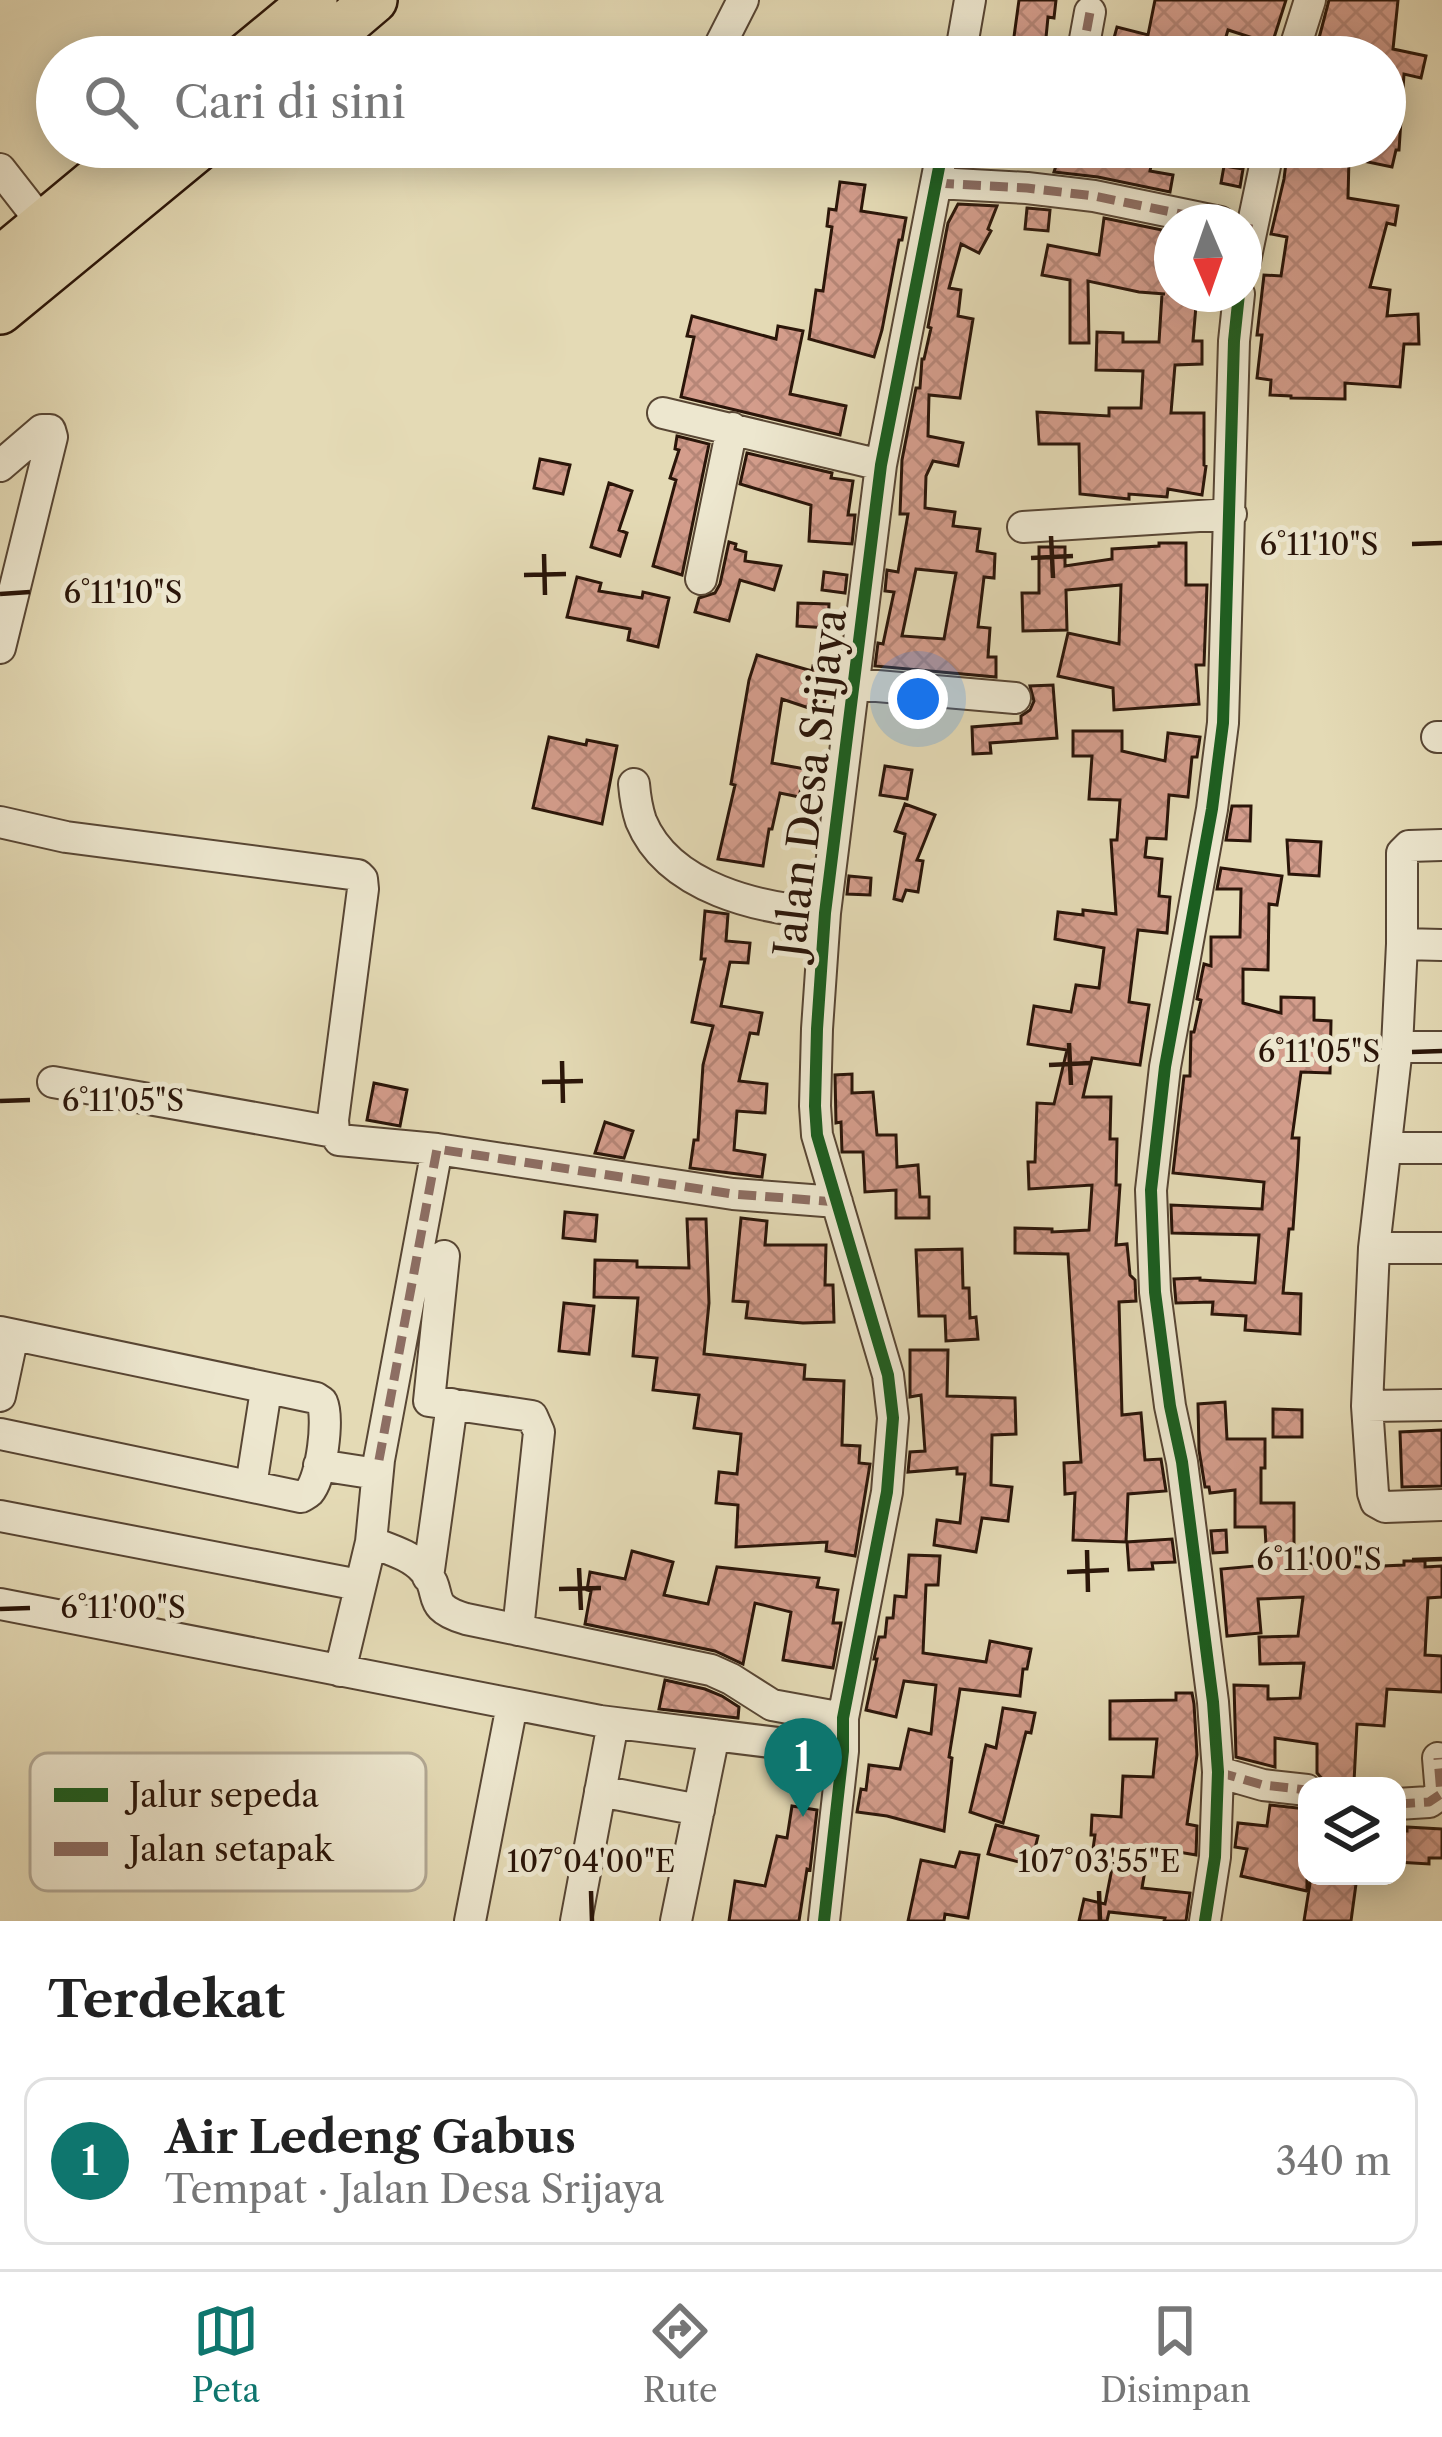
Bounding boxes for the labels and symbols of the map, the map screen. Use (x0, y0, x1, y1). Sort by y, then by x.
north arrow (1154, 204, 1262, 312)
text: 6°11'10"S (1259, 526, 1379, 563)
text: 6°11'10"S (63, 574, 183, 611)
street label: Jalan Desa Srijaya (762, 605, 857, 966)
your location (888, 669, 948, 729)
text: 6°11'05"S (1258, 1033, 1380, 1070)
text: 6°11'05"S (62, 1082, 184, 1119)
text: 6°11'00"S (1256, 1541, 1382, 1578)
text: 6°11'00"S (60, 1589, 186, 1626)
pin: 1 (764, 1718, 842, 1817)
legend (30, 1753, 426, 1891)
text: Jalur sepeda (124, 1775, 320, 1816)
text: Jalan setapak (124, 1829, 335, 1870)
text: 107°04'00"E (507, 1843, 675, 1880)
text: 107°03'55"E (1018, 1843, 1180, 1880)

